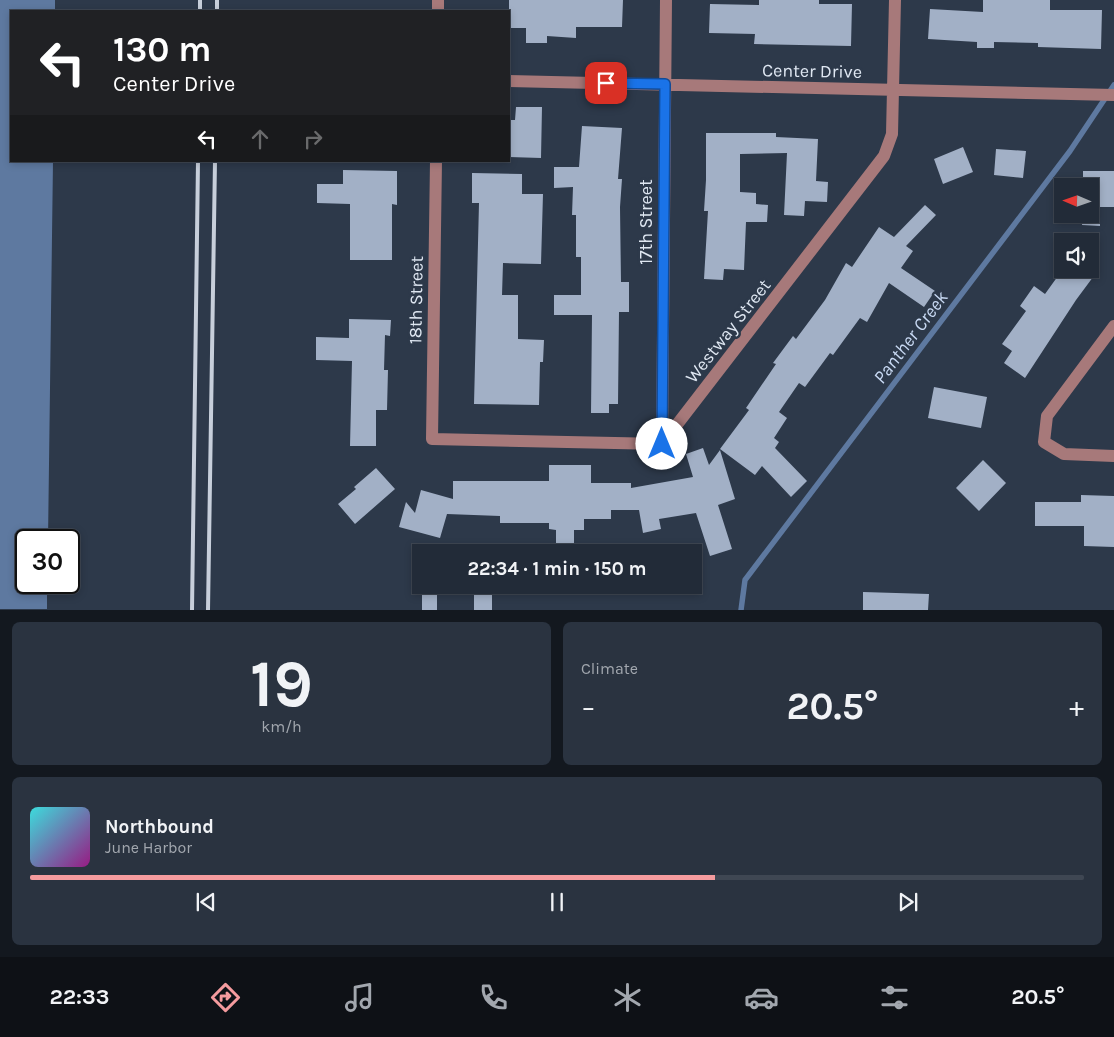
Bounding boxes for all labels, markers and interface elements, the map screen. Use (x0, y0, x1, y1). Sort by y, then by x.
text: 130 m (113, 29, 211, 70)
icon: left (30, 30, 95, 95)
street label: Center Drive (762, 59, 862, 83)
pin (585, 62, 627, 104)
icon: arrive (592, 69, 620, 97)
text: Center Drive (113, 71, 235, 97)
icon: left (193, 125, 221, 153)
icon: ahead (246, 125, 274, 153)
icon: right (299, 125, 327, 153)
north arrow (1054, 178, 1099, 222)
map controls (1054, 178, 1099, 278)
street label: 17th Street (635, 179, 657, 265)
button: sound (1054, 233, 1099, 278)
street label: 18th Street (404, 255, 428, 344)
street label: Westway Street (681, 274, 776, 387)
water label: Panther Creek (869, 287, 953, 388)
position arrow (635, 417, 687, 469)
speed limit sign: 30 (15, 529, 80, 594)
text: 22:34 · 1 min · 150 m (468, 558, 647, 580)
text: 19 (250, 646, 313, 722)
text: Climate (581, 659, 638, 678)
text: 20.5° (786, 684, 879, 729)
text: − (581, 690, 596, 723)
text: + (1069, 690, 1084, 723)
text: km/h (261, 717, 302, 736)
text: Northbound (105, 816, 214, 838)
text: June Harbor (105, 838, 192, 857)
icon: previous (192, 888, 220, 916)
icon: pause (543, 888, 571, 916)
icon: next (894, 888, 922, 916)
icon: directions (208, 980, 243, 1015)
icon: music (342, 980, 377, 1015)
icon: phone (476, 980, 511, 1015)
icon: climate (610, 980, 645, 1015)
icon: car (744, 980, 779, 1015)
icon: filters (877, 980, 912, 1015)
text: 22:33 (49, 984, 109, 1010)
text: 20.5° (1011, 984, 1065, 1010)

